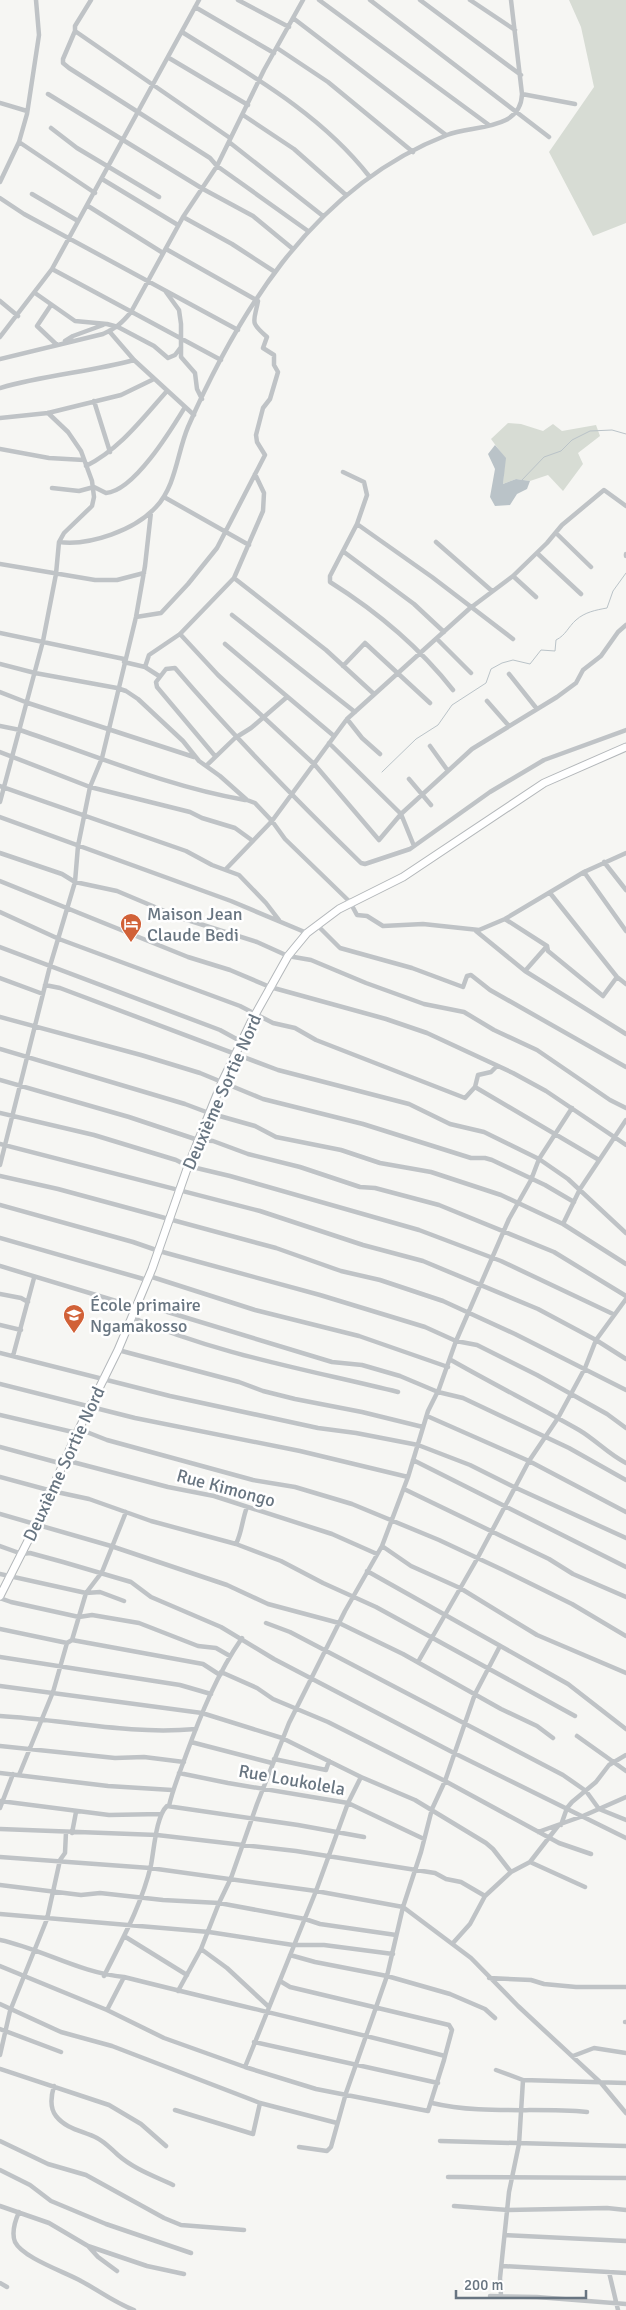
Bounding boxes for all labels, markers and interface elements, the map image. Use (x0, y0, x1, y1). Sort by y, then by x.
place label: Maison Jean Claude Bedi (147, 903, 243, 946)
hotel icon: Maison Jean Claude Bedi (119, 912, 143, 943)
street label: Deuxième Sortie Nord (178, 1011, 266, 1173)
place label: École primaire Ngamakosso (90, 1294, 201, 1337)
school or university icon: École primaire Ngamakosso (62, 1303, 86, 1334)
street label: Deuxième Sortie Nord (18, 1383, 110, 1545)
street label: Rue Kimongo (174, 1464, 278, 1512)
street label: Rue Loukolela (237, 1760, 347, 1800)
scale bar (456, 2268, 586, 2300)
text: 200 m (464, 2276, 504, 2294)

